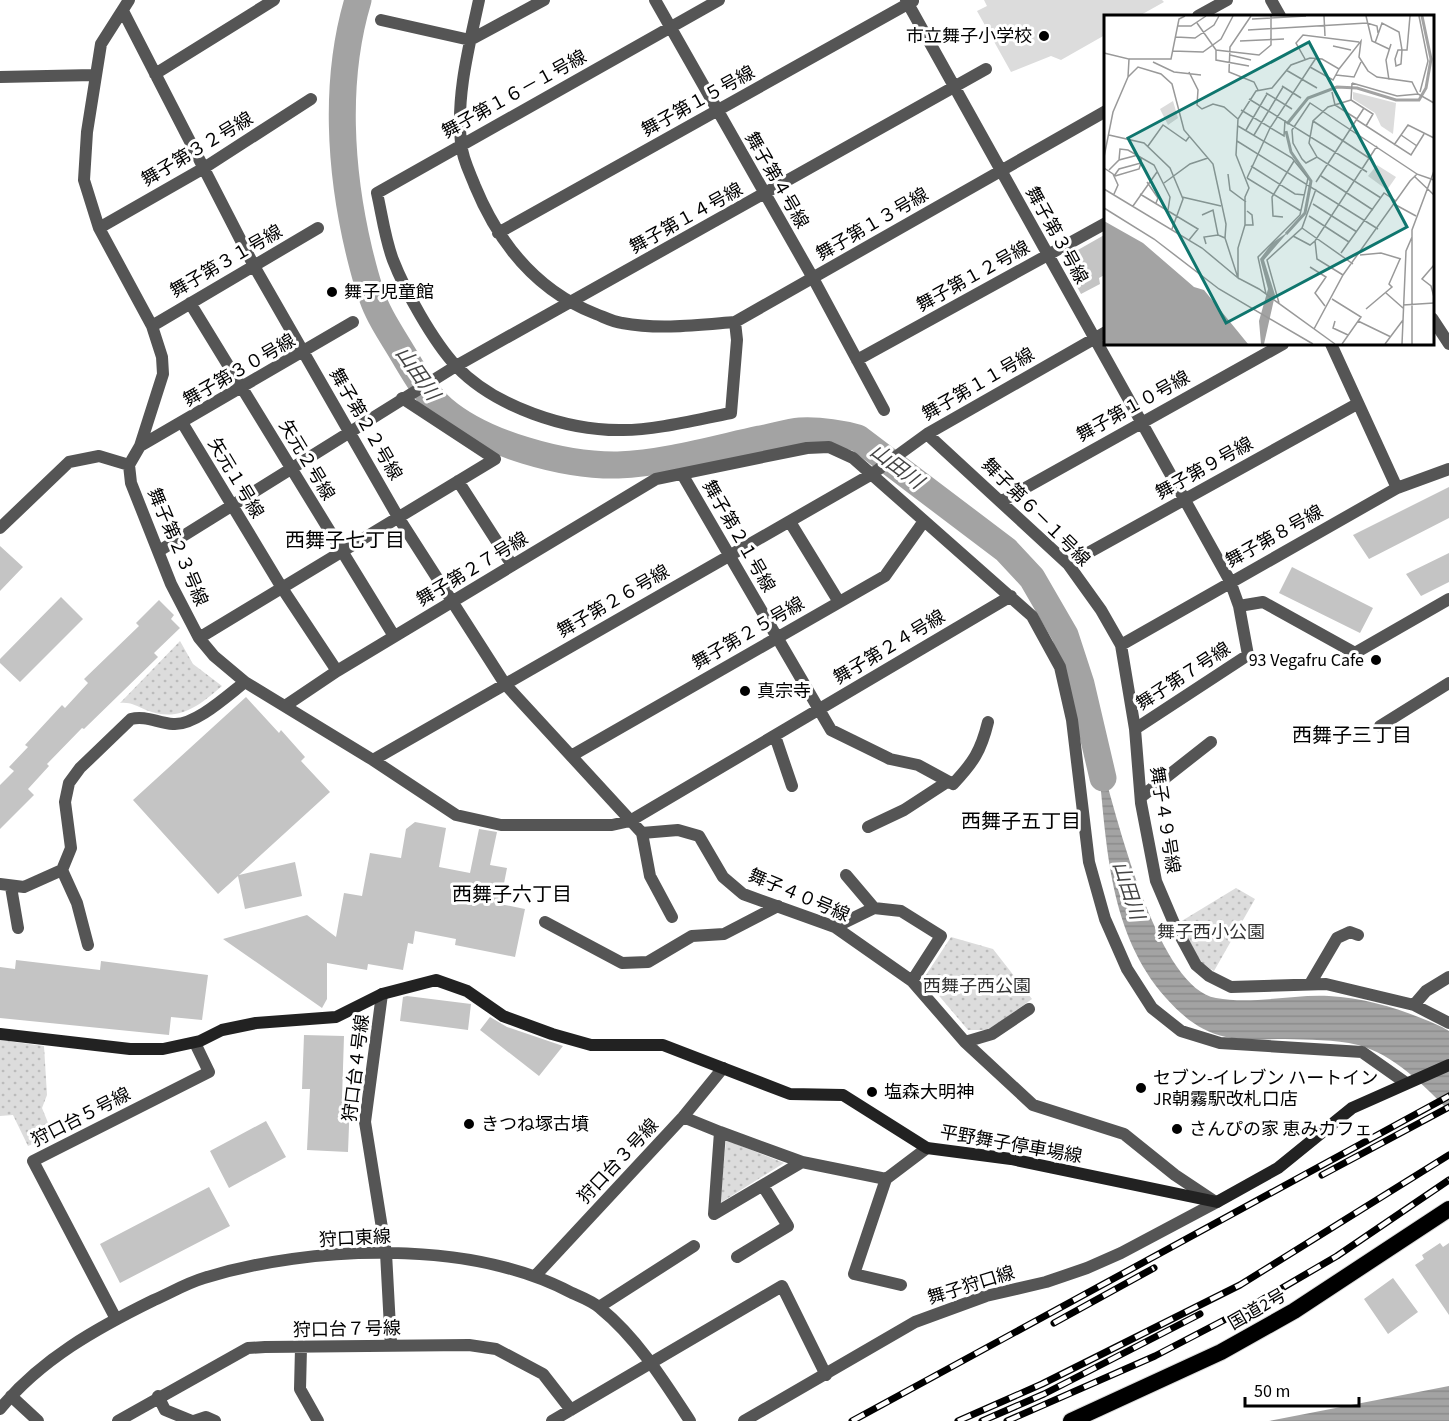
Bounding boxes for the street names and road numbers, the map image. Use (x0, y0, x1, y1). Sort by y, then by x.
street label: 舞子第１６－１号線 (437, 44, 591, 145)
street label: 舞子第１５号線 (637, 60, 759, 143)
street label: 舞子第３２号線 (137, 106, 258, 193)
street label: 舞子第４号線 (739, 127, 814, 233)
street label: 舞子第１４号線 (625, 177, 747, 260)
street label: 舞子第１３号線 (811, 182, 933, 267)
street label: 舞子第３号線 (1019, 182, 1094, 289)
street label: 舞子第３１号線 (165, 219, 287, 304)
street label: 舞子第１２号線 (912, 235, 1034, 318)
street label: 舞子第３０号線 (178, 328, 300, 413)
street label: 舞子第１１号線 (917, 342, 1039, 427)
street label: 舞子第２２号線 (323, 363, 408, 485)
street label: 舞子第１０号線 (1072, 365, 1194, 448)
street label: 矢元２号線 (273, 415, 340, 505)
street label: 舞子第９号線 (1151, 431, 1258, 506)
street label: 矢元１号線 (202, 433, 269, 523)
street label: 舞子第６－１号線 (976, 453, 1095, 572)
street label: 舞子第２１号線 (696, 475, 781, 597)
street label: 舞子第２３号線 (141, 484, 214, 610)
street label: 舞子第８号線 (1221, 499, 1328, 574)
street label: 舞子第２７号線 (412, 526, 533, 613)
street label: 舞子第２６号線 (552, 559, 674, 644)
street label: 舞子第２５号線 (687, 591, 809, 676)
street label: 舞子第２４号線 (829, 604, 950, 691)
street label: 舞子第７号線 (1131, 637, 1235, 716)
street label: 舞子４９号線 (1144, 765, 1185, 875)
street label: 舞子４０号線 (744, 863, 853, 928)
street label: 狩口台４号線 (338, 1013, 375, 1123)
street label: 狩口台５号線 (27, 1082, 135, 1153)
street label: 狩口台３号線 (572, 1113, 664, 1209)
street label: 平野舞子停車場線 (938, 1120, 1084, 1169)
street label: 狩口東線 (318, 1224, 392, 1253)
street label: 舞子狩口線 (924, 1260, 1018, 1311)
street label: 国道2号 (1224, 1283, 1291, 1336)
street label: 狩口台７号線 (293, 1316, 401, 1343)

